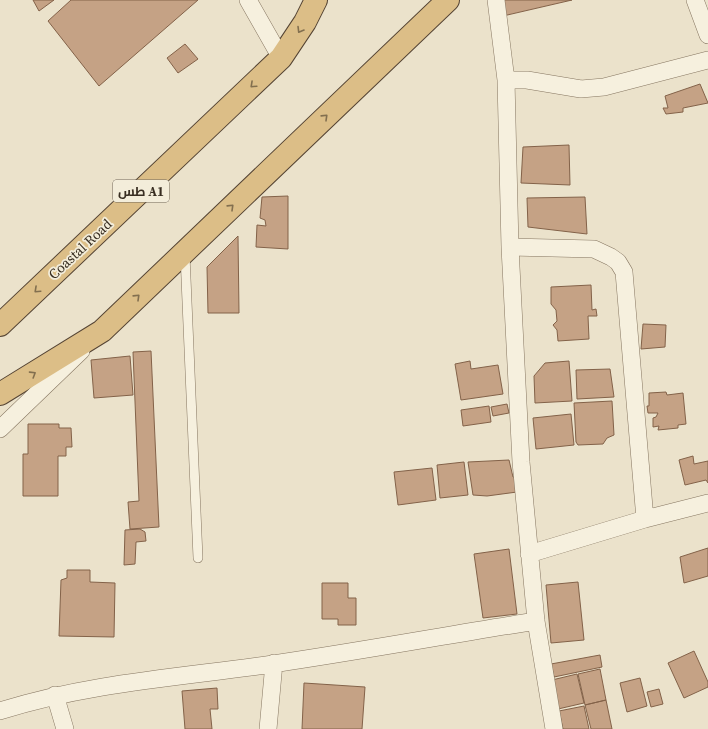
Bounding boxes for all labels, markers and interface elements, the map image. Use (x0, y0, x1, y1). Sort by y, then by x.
one-way arrow (297, 26, 305, 33)
one-way arrow (250, 80, 258, 87)
one-way arrow (320, 114, 328, 122)
road number: طس A1 (113, 180, 169, 202)
one-way arrow (226, 204, 234, 212)
street label: Coastal Road (44, 214, 116, 284)
one-way arrow (34, 285, 42, 293)
one-way arrow (132, 294, 140, 302)
one-way arrow (29, 371, 36, 378)

